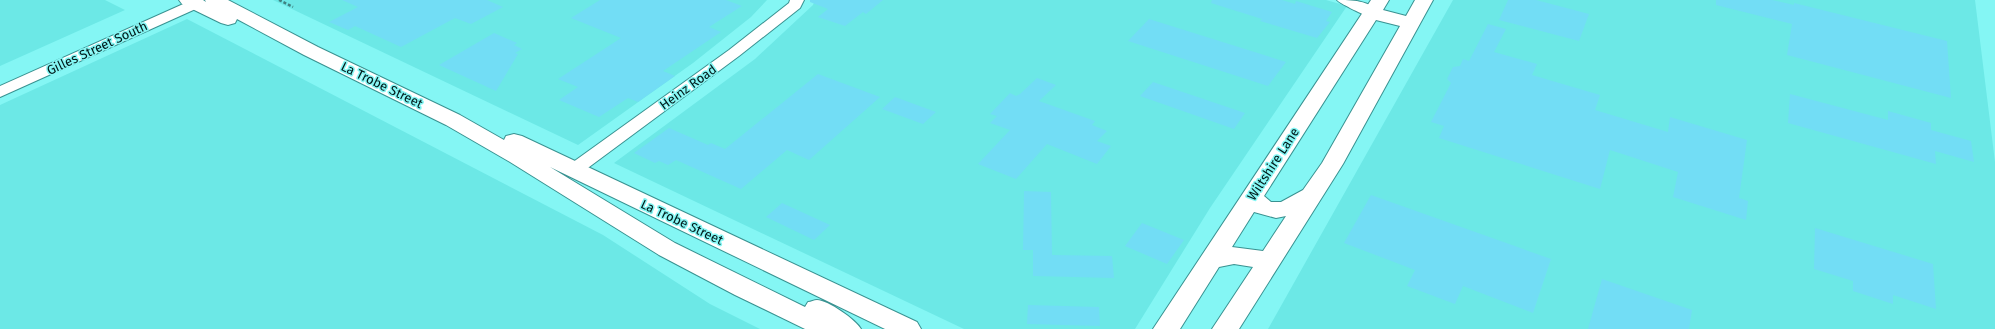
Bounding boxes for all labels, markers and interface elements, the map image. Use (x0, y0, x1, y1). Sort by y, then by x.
street label: Gilles Street South (44, 18, 150, 78)
street label: La Trobe Street (339, 59, 426, 111)
street label: Heinz Road (657, 61, 719, 113)
street label: Wiltshire Lane (1244, 125, 1302, 203)
street label: La Trobe Street (639, 196, 726, 248)

